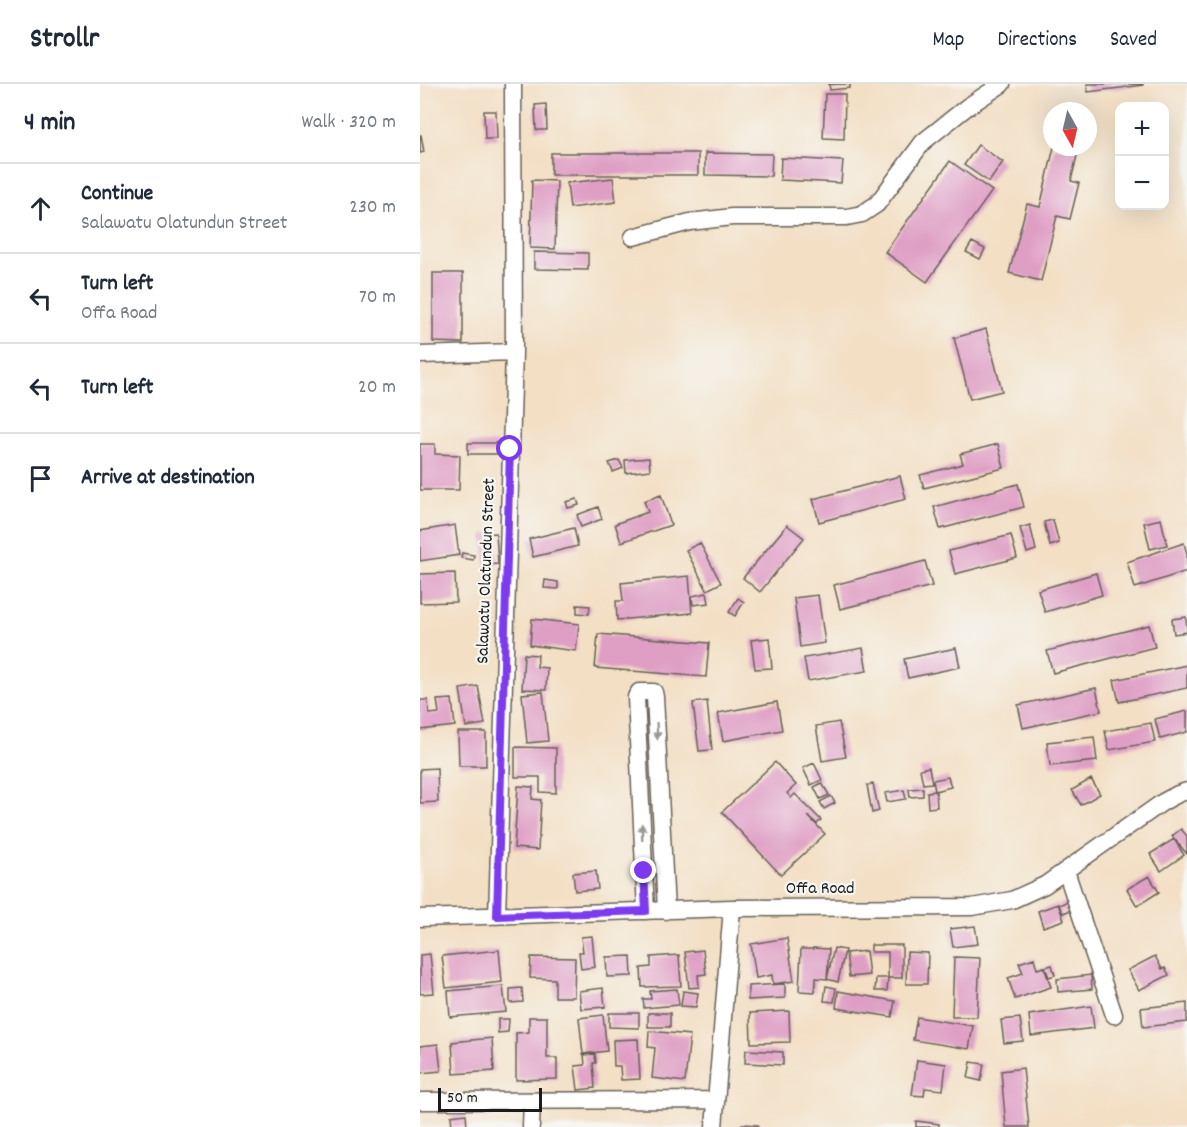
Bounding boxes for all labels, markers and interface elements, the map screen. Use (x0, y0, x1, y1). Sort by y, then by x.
text: Strollr (30, 21, 99, 61)
text: Map (933, 26, 964, 56)
text: Directions (997, 26, 1077, 56)
text: Saved (1110, 26, 1157, 56)
north arrow (1043, 102, 1097, 156)
map controls (1115, 102, 1169, 210)
button: + (1115, 102, 1169, 156)
text: 4 min (24, 105, 75, 142)
text: Walk · 320 m (302, 109, 396, 137)
button: − (1115, 156, 1169, 210)
text: Continue (81, 179, 153, 210)
icon: ahead (24, 192, 57, 225)
text: 230 m (349, 194, 396, 222)
text: Salawatu Olatundun Street (81, 210, 287, 238)
text: Turn left (81, 269, 153, 300)
icon: left (24, 282, 57, 315)
text: 70 m (359, 284, 396, 312)
text: Offa Road (81, 300, 157, 328)
icon: left (24, 372, 57, 405)
text: Turn left (81, 373, 153, 404)
text: 20 m (358, 374, 396, 402)
route start (496, 435, 522, 461)
icon: arrive (24, 462, 57, 495)
text: Arrive at destination (81, 463, 255, 494)
street label: Salawatu Olatundun Street (471, 477, 503, 664)
one-way arrow (653, 721, 662, 740)
one-way arrow (638, 823, 647, 842)
route end (630, 857, 656, 883)
street label: Offa Road (786, 877, 854, 902)
scale bar (438, 1085, 542, 1112)
text: 50 m (447, 1087, 478, 1110)

